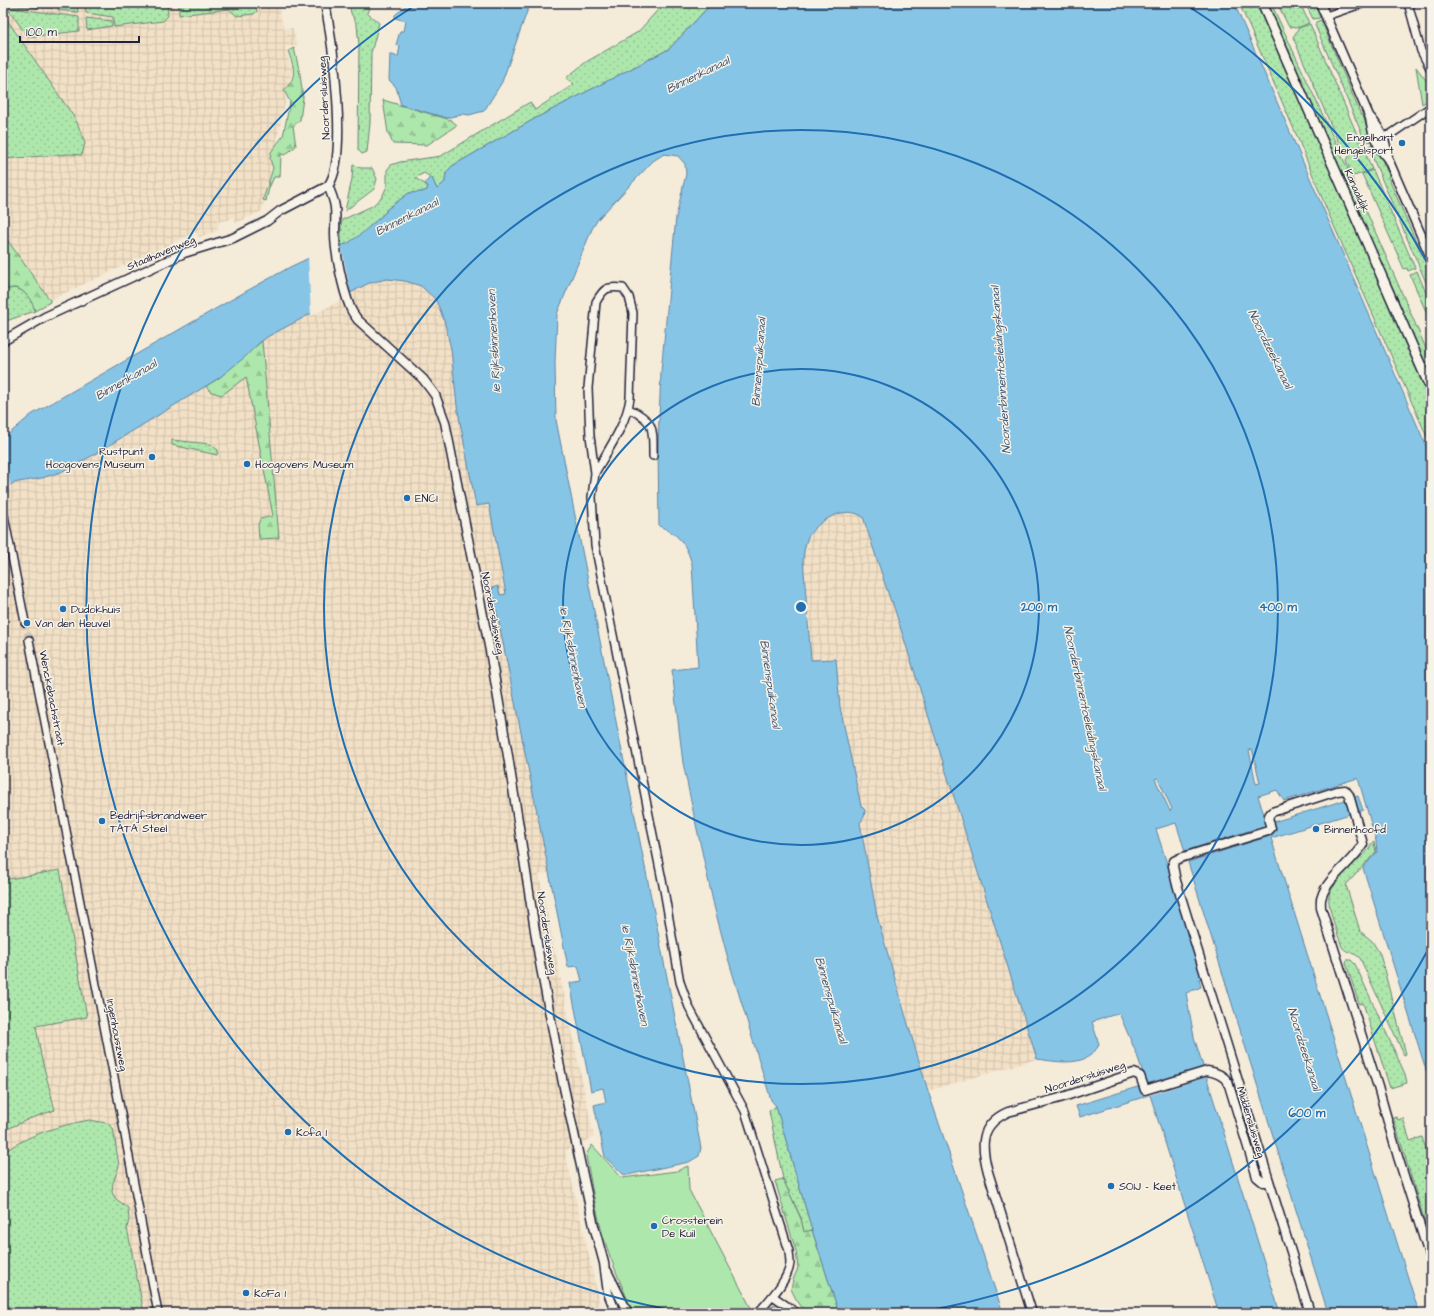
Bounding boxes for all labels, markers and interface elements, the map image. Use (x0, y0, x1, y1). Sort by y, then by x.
scale bar (20, 18, 139, 44)
text: 100 m (26, 24, 57, 41)
water label: Binnenkanaal (664, 51, 734, 98)
street label: Noordersluisweg (314, 56, 335, 140)
place label: Engelhart Hengelsport (1334, 130, 1395, 159)
marker: Engelhart Hengelsport (1397, 138, 1407, 148)
street label: Kanaaldijk (1341, 167, 1373, 216)
water label: Binnenkanaal (373, 193, 443, 240)
street label: Staalhavenweg (124, 232, 198, 275)
water label: Noorderbinnentoeleidingskanaal (987, 283, 1016, 454)
water label: 1e Rijksbinnenhaven (483, 288, 505, 393)
water label: Noordzeekanaal (1243, 306, 1297, 393)
water label: Binnenspuikanaal (747, 315, 771, 407)
water label: Binnenkanaal (92, 354, 162, 404)
place label: Rustpunt Hoogovens Museum (46, 444, 145, 473)
marker: Rustpunt Hoogovens Museum (147, 452, 157, 462)
place label: Hoogovens Museum (255, 457, 354, 473)
marker: Hoogovens Museum (242, 459, 252, 469)
place label: ENCI (415, 491, 438, 506)
marker: ENCI (402, 493, 412, 503)
street label: Noordersluisweg (477, 571, 508, 656)
text: 200 m (1020, 599, 1058, 616)
text: 400 m (1259, 599, 1297, 616)
centre of rings (794, 600, 808, 614)
place label: Dudokhuis (71, 602, 121, 617)
marker: Dudokhuis (58, 604, 68, 614)
water label: 1e Rijksbinnenhaven (555, 605, 591, 710)
place label: Van den Heuvel (35, 616, 111, 631)
marker: Van den Heuvel (22, 618, 32, 628)
water label: Noorderbinnentoeleidingskanaal (1058, 624, 1111, 794)
water label: Binnenspuikanaal (755, 639, 785, 731)
street label: Wenckebachstraat (35, 649, 69, 748)
place label: Bedrijfsbrandweer TATA Steel (110, 808, 207, 836)
marker: Bedrijfsbrandweer TATA Steel (97, 816, 107, 826)
place label: Binnenhoofd (1324, 822, 1386, 837)
marker: Binnenhoofd (1311, 824, 1321, 834)
street label: Noordersluisweg (532, 891, 561, 976)
water label: 1e Rijksbinnenhaven (617, 923, 653, 1028)
water label: Binnenspuikanaal (811, 955, 852, 1047)
street label: Ingenhouszweg (102, 998, 131, 1073)
water label: Noordzeekanaal (1283, 1005, 1325, 1095)
street label: Noordersluisweg (1043, 1057, 1128, 1098)
street label: Middensluisweg (1232, 1084, 1269, 1160)
text: 600 m (1289, 1105, 1326, 1122)
place label: Kofa 1 (296, 1125, 327, 1140)
marker: Kofa 1 (283, 1127, 293, 1137)
place label: SOIJ - Keet (1119, 1179, 1177, 1194)
marker: SOIJ - Keet (1106, 1181, 1116, 1191)
place label: Crossterein De Kuil (662, 1213, 723, 1241)
marker: Crossterein De Kuil (649, 1221, 659, 1231)
place label: KoFa 1 (254, 1286, 286, 1301)
marker: KoFa 1 (241, 1288, 251, 1298)

